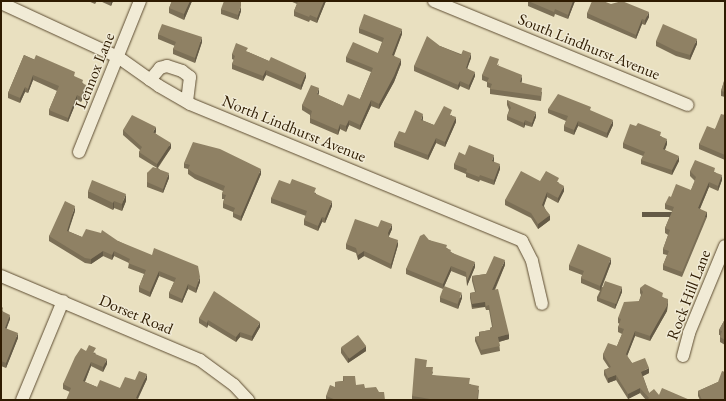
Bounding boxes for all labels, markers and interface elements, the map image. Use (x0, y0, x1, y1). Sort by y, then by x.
street label: South Lindhurst Avenue (515, 10, 663, 84)
street label: Lennox Lane (71, 30, 119, 112)
street label: North Lindhurst Avenue (219, 91, 369, 167)
street label: Rock Hill Lane (663, 247, 715, 343)
street label: Dorset Road (96, 291, 176, 339)

